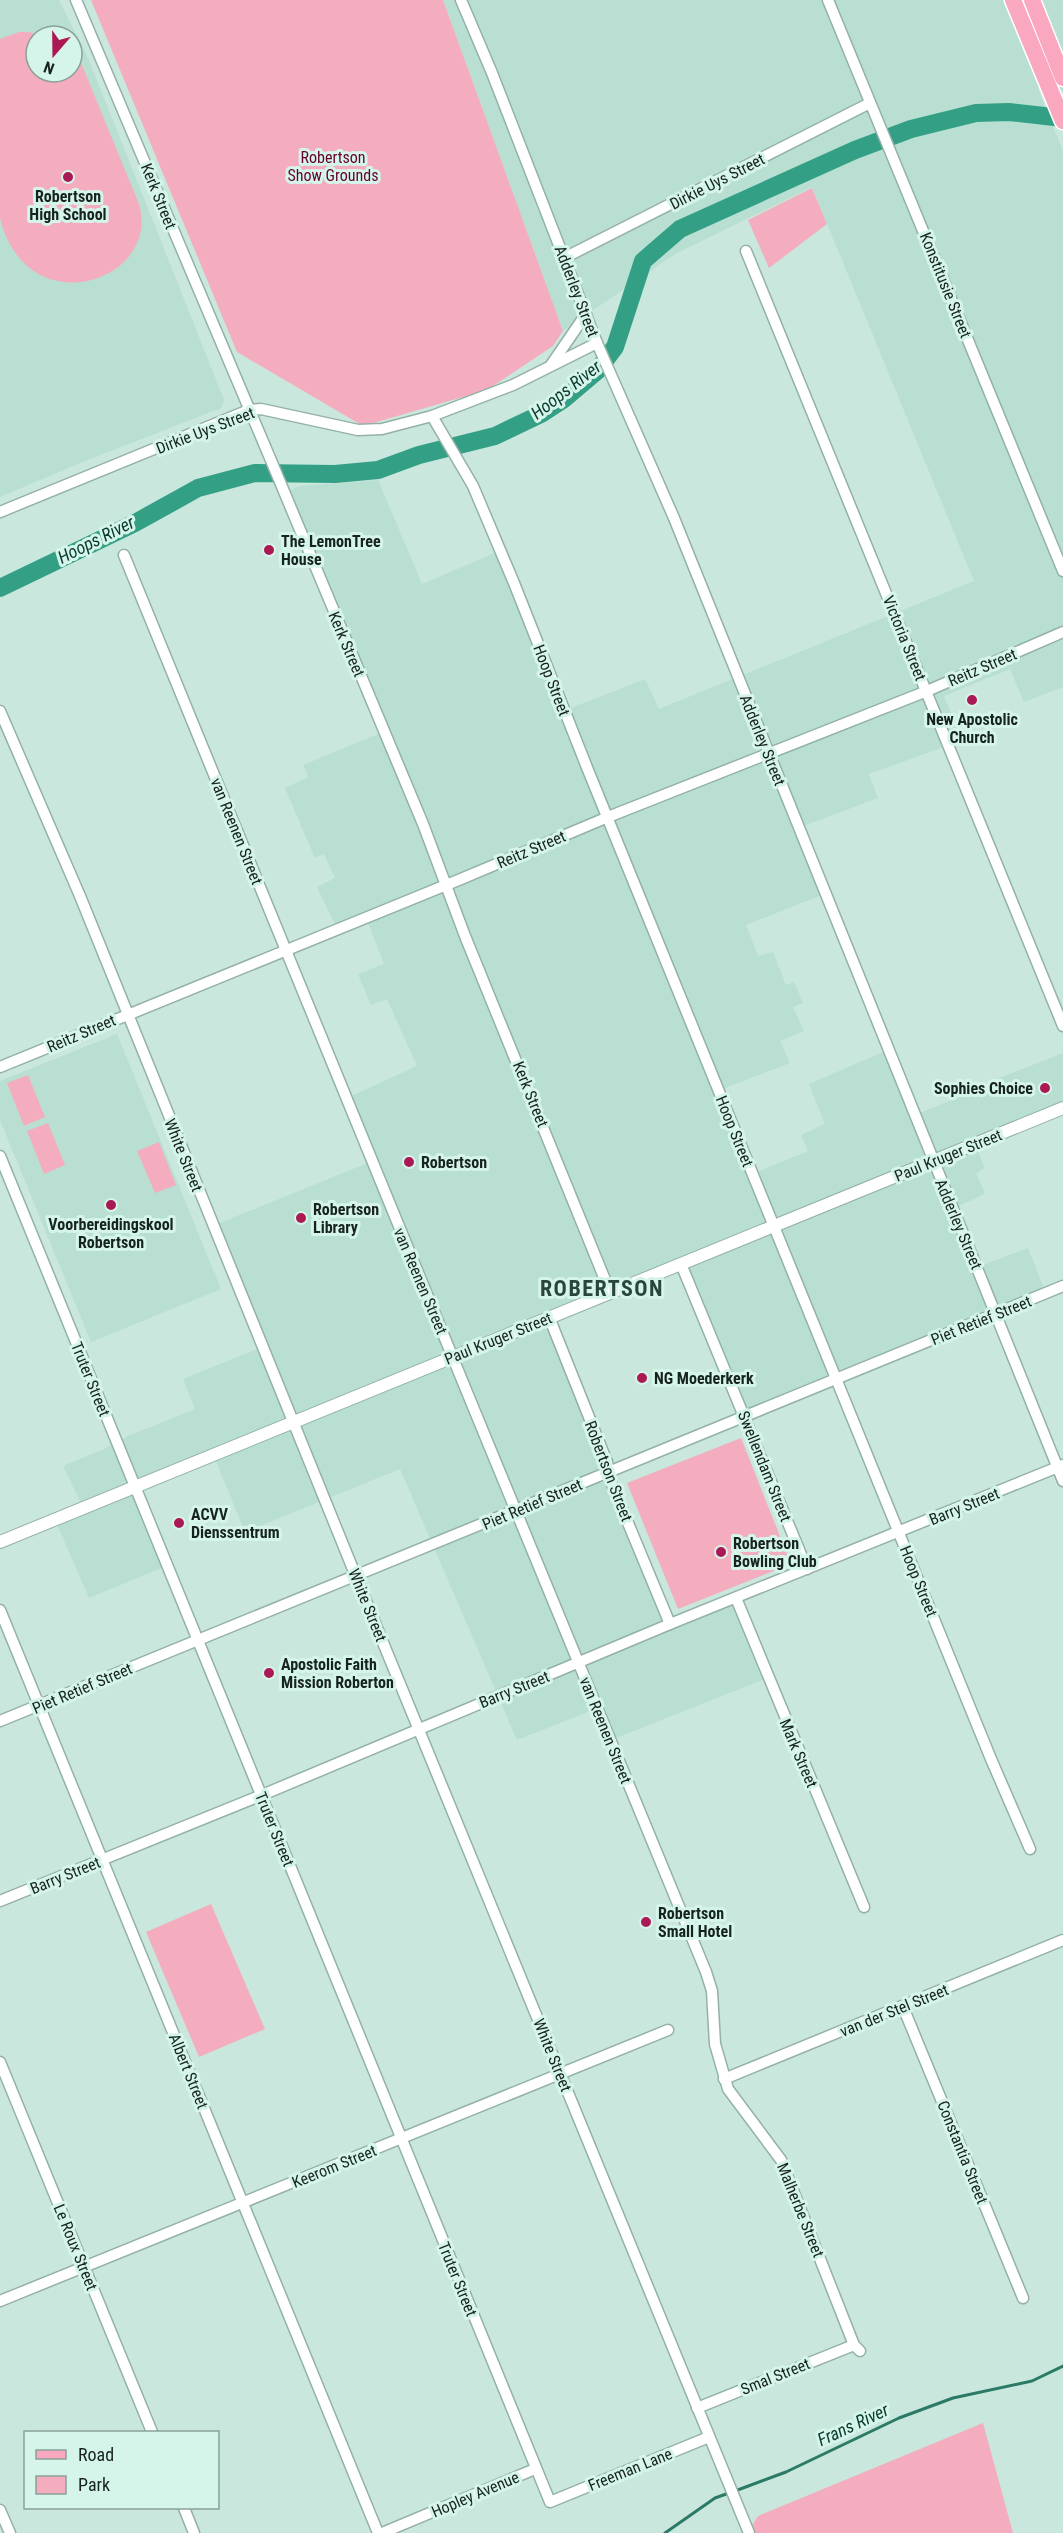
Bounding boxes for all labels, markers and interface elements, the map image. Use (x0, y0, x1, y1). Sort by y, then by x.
north arrow (24, 24, 84, 84)
text: N (41, 57, 57, 78)
park label: Robertson Show Grounds (287, 148, 379, 185)
street label: Dirkie Uys Street (667, 149, 768, 213)
street label: Kerk Street (137, 161, 180, 232)
marker: Robertson High School (61, 170, 75, 184)
place label: Robertson High School (29, 187, 107, 224)
street label: Konstitusie Street (916, 230, 975, 341)
street label: Adderley Street (550, 243, 603, 340)
water label: Hoops River (526, 355, 605, 423)
street label: Dirkie Uys Street (153, 403, 257, 458)
water label: Hoops River (54, 511, 138, 568)
place label: The LemonTree House (281, 532, 381, 569)
marker: The LemonTree House (262, 543, 276, 557)
street label: Victoria Street (879, 593, 930, 684)
street label: Kerk Street (324, 609, 369, 680)
street label: Hoop Street (529, 642, 574, 719)
street label: Reitz Street (945, 644, 1020, 690)
street label: Adderley Street (736, 692, 789, 789)
marker: New Apostolic Church (965, 693, 979, 707)
place label: New Apostolic Church (926, 710, 1018, 747)
street label: van Reenen Street (206, 775, 267, 888)
street label: Reitz Street (494, 826, 569, 872)
street label: Reitz Street (44, 1010, 119, 1056)
street label: Kerk Street (509, 1059, 552, 1130)
place label: Sophies Choice (934, 1079, 1033, 1098)
marker: Sophies Choice (1038, 1081, 1052, 1095)
street label: Hoop Street (712, 1093, 757, 1170)
street label: White Street (160, 1116, 207, 1195)
street label: Paul Kruger Street (892, 1125, 1005, 1186)
place label: Robertson (421, 1153, 487, 1172)
marker: Robertson (402, 1155, 416, 1169)
street label: Adderley Street (931, 1176, 986, 1273)
marker: Voorbereidingskool Robertson (104, 1198, 118, 1212)
place label: Robertson Library (313, 1200, 379, 1237)
marker: Robertson Library (294, 1211, 308, 1225)
place label: Voorbereidingskool Robertson (48, 1215, 174, 1252)
street label: van Reenen Street (390, 1225, 452, 1337)
district label: ROBERTSON (540, 1276, 664, 1301)
street label: Piet Retief Street (928, 1292, 1034, 1349)
street label: Paul Kruger Street (442, 1308, 555, 1369)
street label: Truter Street (67, 1339, 114, 1419)
place label: NG Moederkerk (654, 1369, 754, 1388)
marker: NG Moederkerk (635, 1371, 649, 1385)
street label: Swellendam Street (734, 1408, 795, 1525)
street label: Robertson Street (581, 1418, 637, 1524)
street label: Piet Retief Street (479, 1475, 585, 1534)
street label: Barry Street (926, 1484, 1002, 1529)
place label: ACVV Dienssentrum (191, 1505, 280, 1542)
marker: ACVV Dienssentrum (172, 1516, 186, 1530)
place label: Robertson Bowling Club (733, 1534, 817, 1571)
street label: Hoop Street (896, 1543, 941, 1620)
marker: Robertson Bowling Club (714, 1545, 728, 1559)
street label: White Street (344, 1566, 391, 1645)
place label: Apostolic Faith Mission Roberton (281, 1655, 394, 1692)
street label: Piet Retief Street (29, 1659, 135, 1718)
marker: Apostolic Faith Mission Roberton (262, 1666, 276, 1680)
street label: Barry Street (476, 1667, 552, 1712)
street label: van Reenen Street (575, 1674, 636, 1787)
street label: Mark Street (776, 1716, 822, 1791)
street label: Truter Street (251, 1789, 298, 1869)
street label: Barry Street (27, 1853, 103, 1898)
place label: Robertson Small Hotel (658, 1904, 732, 1941)
marker: Robertson Small Hotel (639, 1915, 653, 1929)
street label: van der Stel Street (837, 1980, 951, 2041)
street label: White Street (529, 2016, 576, 2095)
street label: Albert Street (165, 2031, 212, 2112)
street label: Constantia Street (933, 2098, 992, 2207)
street label: Keerom Street (289, 2141, 379, 2192)
street label: Malherbe Street (773, 2160, 828, 2260)
street label: Le Roux Street (50, 2201, 102, 2293)
street label: Truter Street (434, 2239, 481, 2319)
street label: Smal Street (738, 2354, 813, 2399)
water label: Frans River (814, 2399, 892, 2450)
legend (24, 2431, 219, 2509)
text: Road (78, 2444, 114, 2465)
street label: Freeman Lane (585, 2444, 675, 2495)
street label: Hopley Avenue (429, 2467, 522, 2521)
text: Park (78, 2474, 110, 2495)

